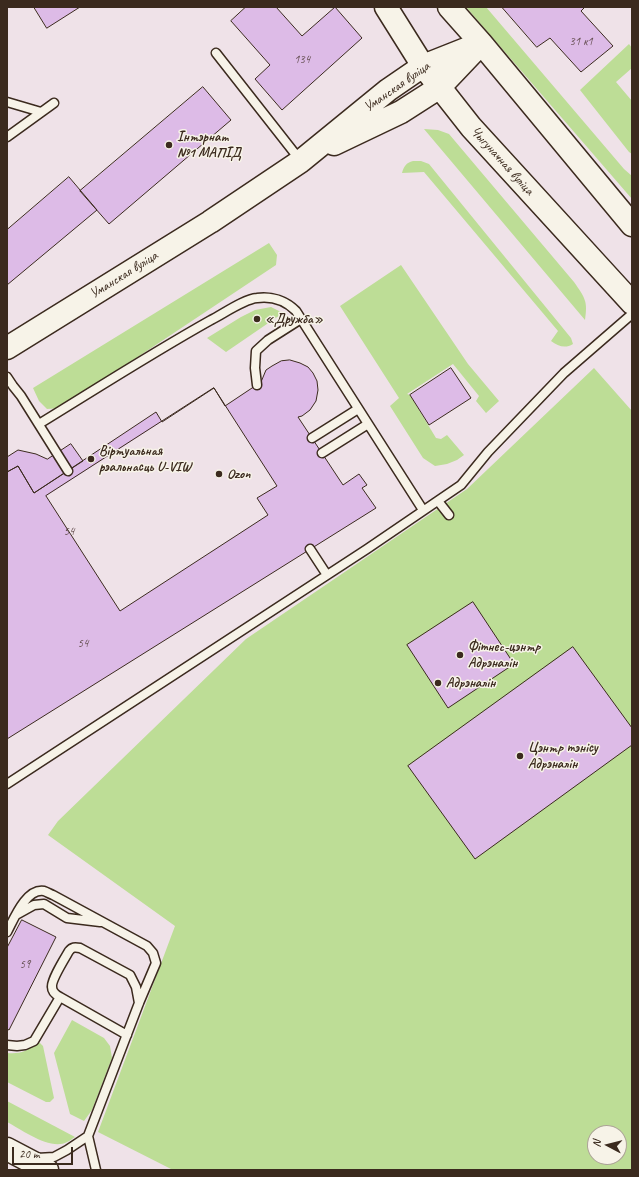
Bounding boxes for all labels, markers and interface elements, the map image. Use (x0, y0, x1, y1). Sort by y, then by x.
house number: 31 к1 (569, 35, 593, 49)
house number: 134 (294, 53, 310, 67)
street label: Уманская вуліца (361, 58, 433, 116)
street label: Чыгуначная вуліца (467, 123, 537, 199)
place label: Інтэрнат №1 МАПІД (177, 129, 241, 162)
marker: Інтэрнат №1 МАПІД (164, 140, 174, 150)
street label: Уманская вуліца (87, 248, 161, 302)
place label: «Дружба» (265, 311, 323, 327)
marker: «Дружба» (252, 314, 262, 324)
place label: Віртуальная рэальнасць U-VIW (99, 443, 191, 476)
marker: Віртуальная рэальнасць U-VIW (86, 454, 96, 464)
place label: Ozon (227, 466, 250, 482)
marker: Ozon (214, 469, 224, 479)
house number: 54 (64, 525, 74, 539)
house number: 54 (78, 637, 88, 651)
place label: Фітнес-цэнтр Адрэналін (468, 639, 540, 672)
marker: Фітнес-цэнтр Адрэналін (455, 650, 465, 660)
place label: Адрэналін (446, 675, 495, 691)
marker: Адрэналін (433, 678, 443, 688)
place label: Цэнтр тэнісу Адрэналін (528, 740, 598, 772)
marker: Цэнтр тэнісу Адрэналін (515, 751, 525, 761)
house number: 59 (20, 958, 30, 972)
north arrow (587, 1125, 627, 1165)
scale bar (14, 1139, 75, 1165)
text: N (589, 1139, 603, 1148)
text: 20 m (19, 1146, 39, 1162)

